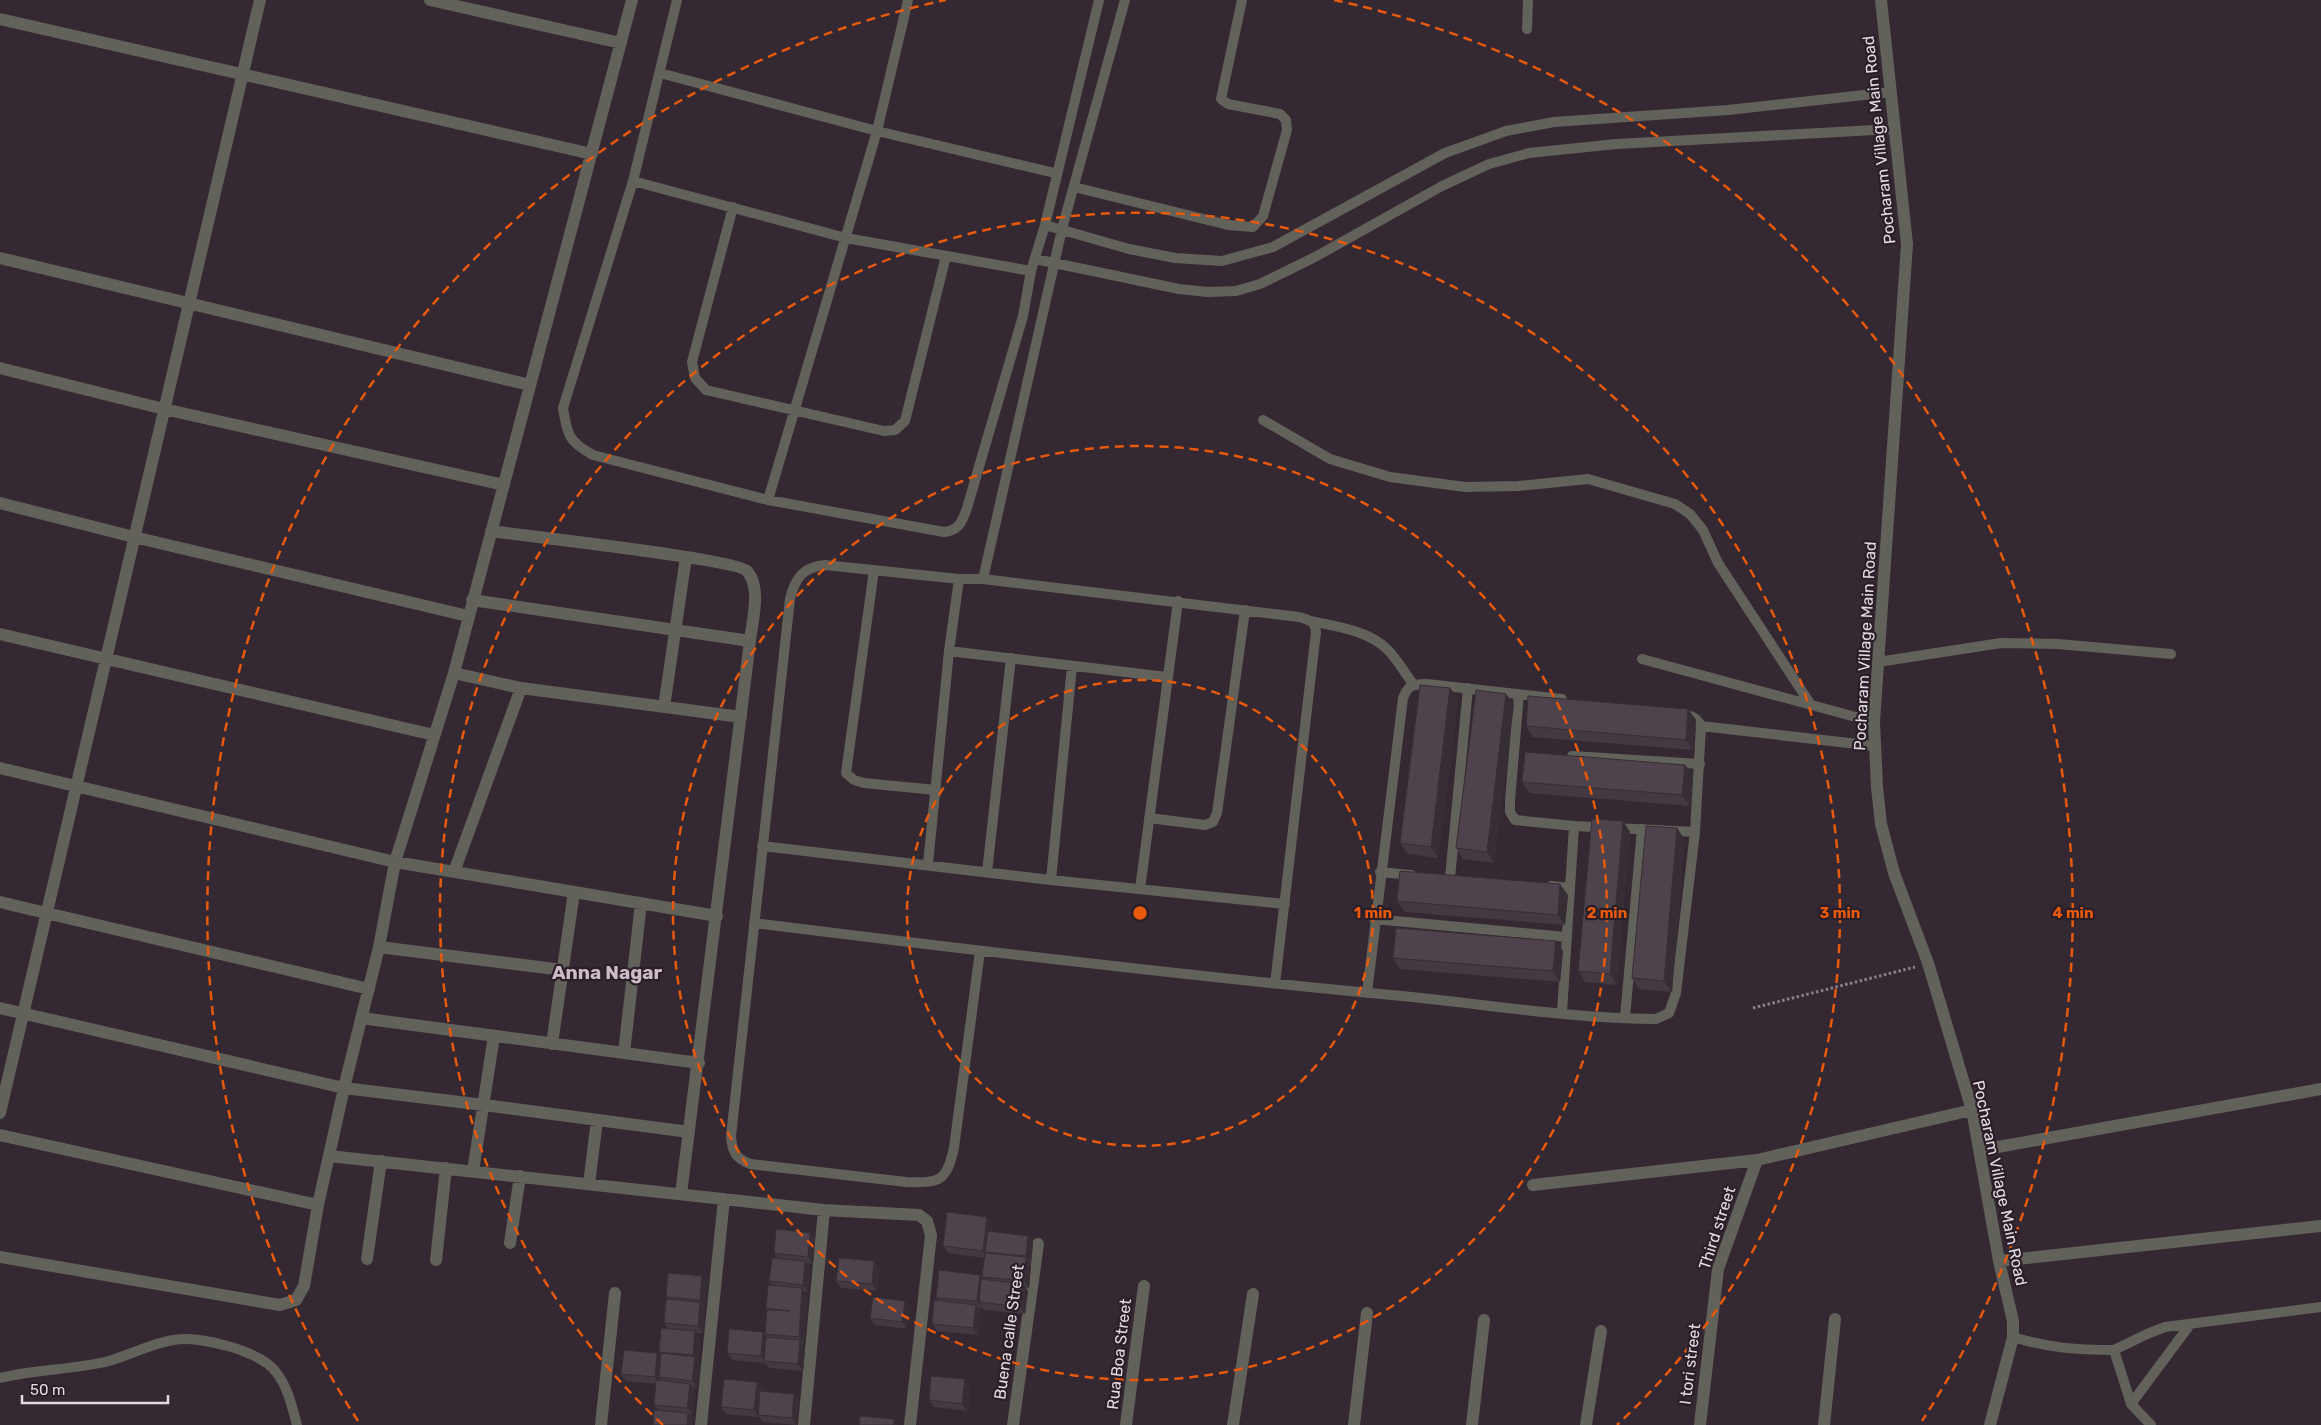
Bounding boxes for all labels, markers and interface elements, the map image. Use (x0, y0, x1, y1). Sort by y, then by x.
street label: Pocharam Village Main Road (1859, 35, 1899, 245)
street label: Pocharam Village Main Road (1850, 541, 1880, 751)
centre of rings (1131, 904, 1149, 922)
text: 1 min (1354, 904, 1392, 922)
text: 2 min (1587, 904, 1627, 922)
text: 3 min (1820, 904, 1860, 922)
text: 4 min (2052, 904, 2094, 922)
district label: Anna Nagar (552, 961, 662, 984)
street label: Pocharam Village Main Road (1969, 1079, 2031, 1287)
street label: Third street (1695, 1184, 1739, 1272)
street label: Buena calle Street (990, 1263, 1028, 1401)
street label: Rua Boa Street (1103, 1297, 1135, 1411)
street label: I tori street (1676, 1322, 1704, 1406)
scale bar (22, 1372, 169, 1404)
text: 50 m (30, 1381, 65, 1399)

